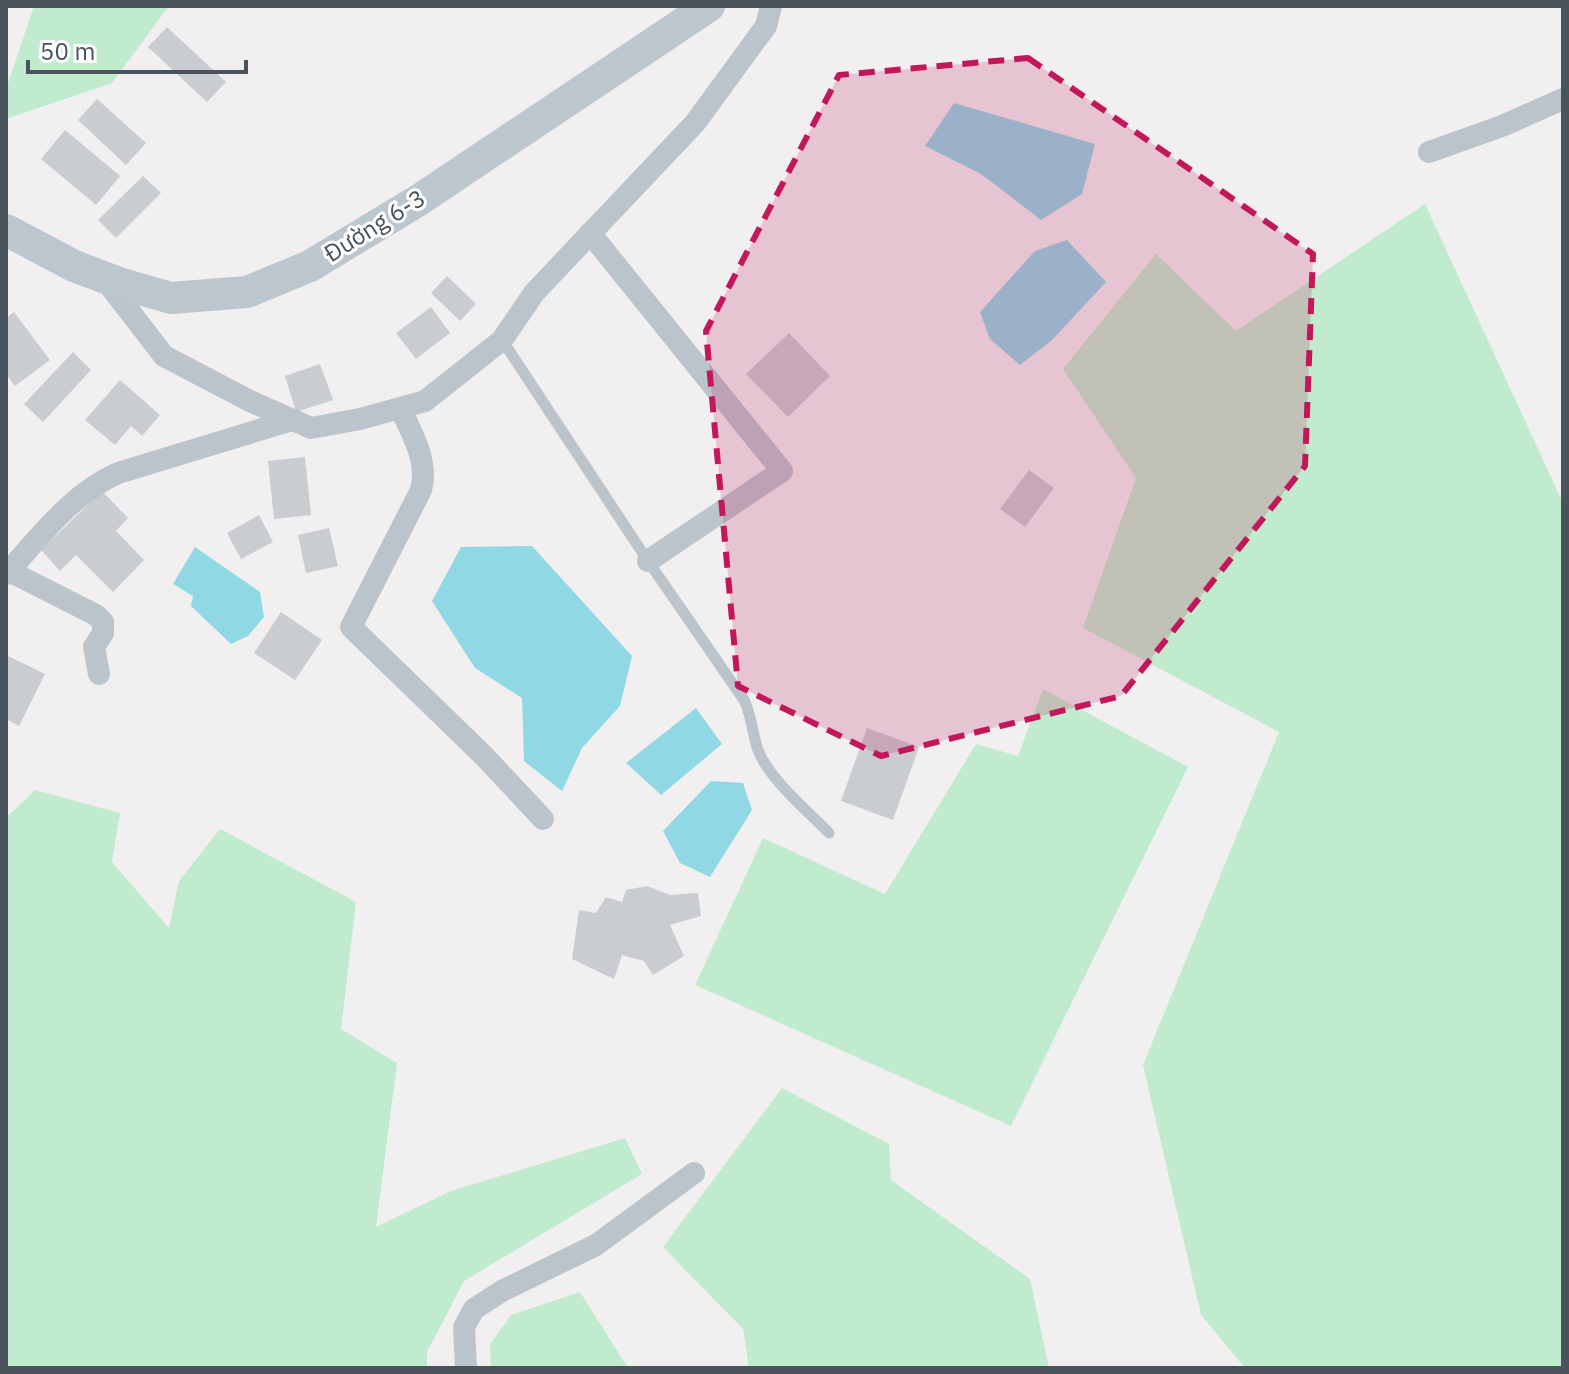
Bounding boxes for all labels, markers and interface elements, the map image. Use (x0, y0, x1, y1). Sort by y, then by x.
scale bar (28, 24, 246, 74)
text: 50 m (40, 35, 95, 67)
street label: Đường 6-3 (318, 181, 431, 269)

